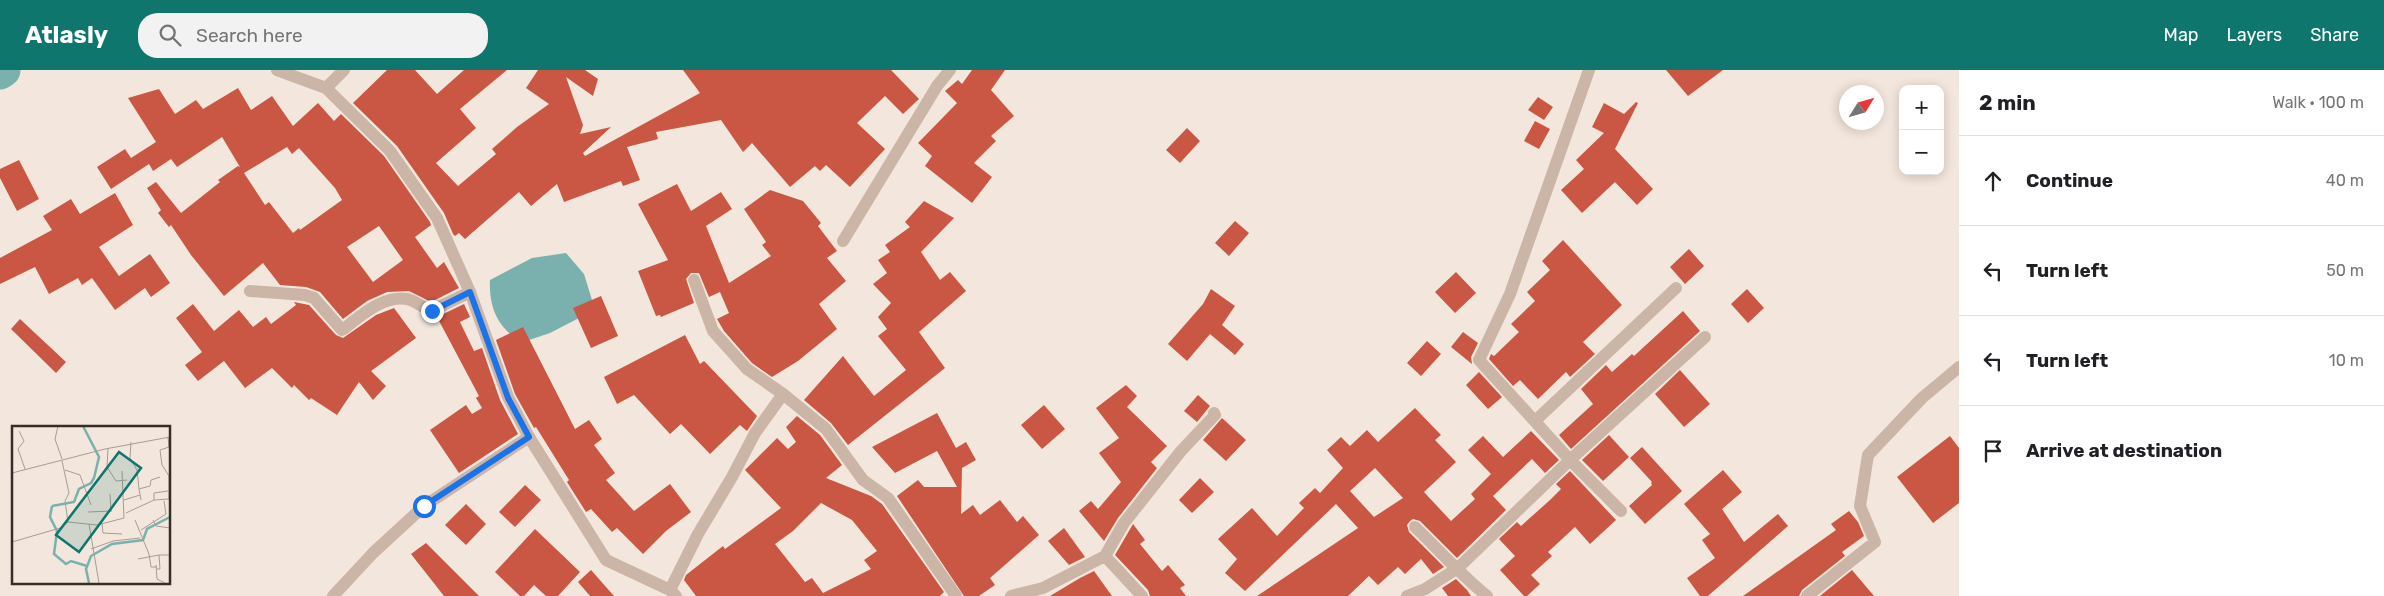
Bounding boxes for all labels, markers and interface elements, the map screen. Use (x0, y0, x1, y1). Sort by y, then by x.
search box (138, 13, 488, 58)
text: Atlasly (25, 21, 108, 49)
icon: search (156, 21, 184, 49)
text: Search here (196, 24, 303, 47)
text: Map (2164, 24, 2199, 46)
text: Layers (2227, 24, 2282, 46)
text: Share (2310, 24, 2359, 46)
north arrow (1839, 85, 1884, 130)
map controls (1899, 85, 1944, 175)
button: + (1899, 85, 1944, 130)
text: 2 min (1979, 90, 2036, 115)
text: Walk · 100 m (2272, 93, 2364, 112)
button: − (1899, 130, 1944, 175)
icon: ahead (1979, 167, 2007, 195)
text: Continue (2026, 169, 2113, 192)
text: 40 m (2326, 171, 2364, 190)
icon: left (1979, 257, 2007, 285)
text: Turn left (2026, 259, 2108, 282)
text: 50 m (2326, 261, 2364, 280)
route end (421, 300, 444, 323)
icon: left (1979, 347, 2007, 375)
text: Turn left (2026, 349, 2108, 372)
text: 10 m (2329, 351, 2364, 370)
inset map (12, 426, 170, 584)
icon: arrive (1979, 437, 2007, 465)
text: Arrive at destination (2026, 439, 2222, 462)
route start (413, 495, 436, 518)

